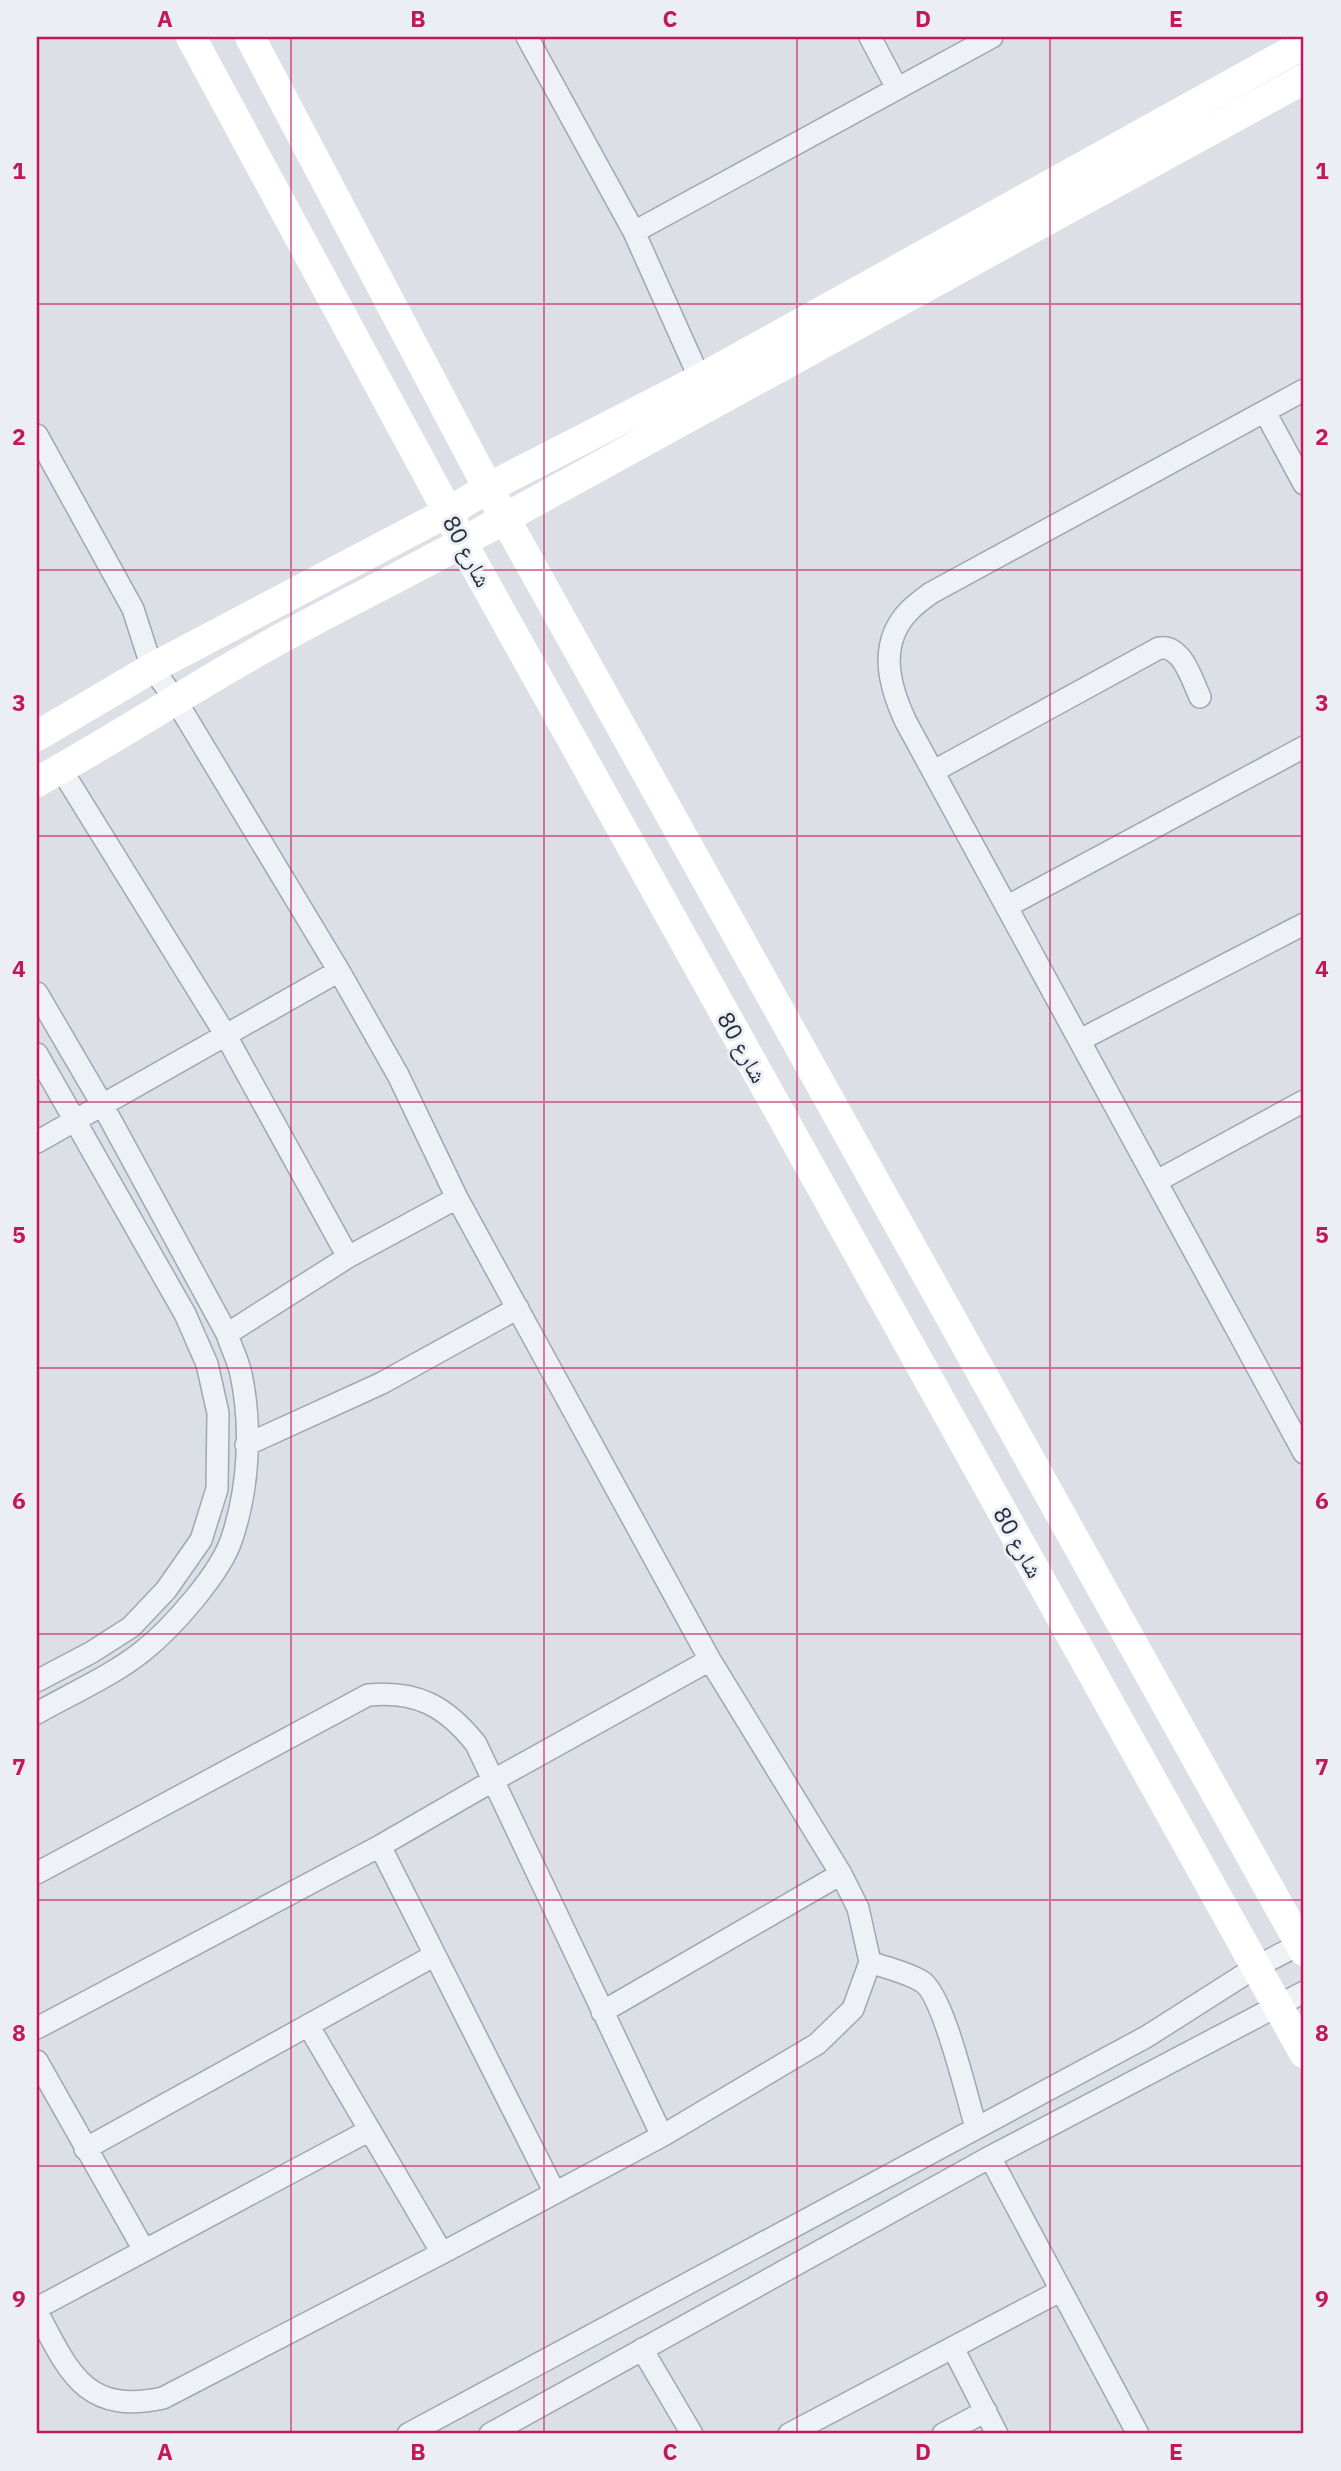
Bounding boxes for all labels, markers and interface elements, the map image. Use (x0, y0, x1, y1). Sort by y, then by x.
text: A (157, 3, 173, 33)
text: B (410, 3, 426, 33)
text: C (663, 3, 678, 33)
text: D (915, 3, 931, 33)
text: E (1169, 3, 1183, 33)
text: 1 (12, 155, 26, 185)
text: 1 (1315, 155, 1329, 185)
text: 2 (12, 421, 26, 451)
text: 2 (1315, 421, 1329, 451)
street label: شارع 80 (436, 510, 499, 592)
text: 3 (12, 687, 26, 717)
text: 3 (1315, 687, 1329, 717)
text: 4 (12, 953, 26, 983)
text: 4 (1315, 953, 1329, 983)
street label: شارع 80 (710, 1006, 775, 1088)
text: 5 (12, 1219, 26, 1249)
text: 5 (1315, 1219, 1329, 1249)
text: 6 (12, 1485, 26, 1515)
text: 6 (1315, 1485, 1329, 1515)
street label: شارع 80 (986, 1501, 1051, 1583)
text: 7 (12, 1751, 26, 1781)
text: 7 (1315, 1751, 1329, 1781)
text: 8 (12, 2017, 26, 2047)
text: 8 (1315, 2017, 1329, 2047)
text: 9 (12, 2283, 26, 2313)
text: 9 (1315, 2283, 1329, 2313)
text: A (157, 2436, 173, 2466)
text: B (410, 2436, 426, 2466)
text: C (663, 2436, 678, 2466)
text: D (915, 2436, 931, 2466)
text: E (1169, 2436, 1183, 2466)

